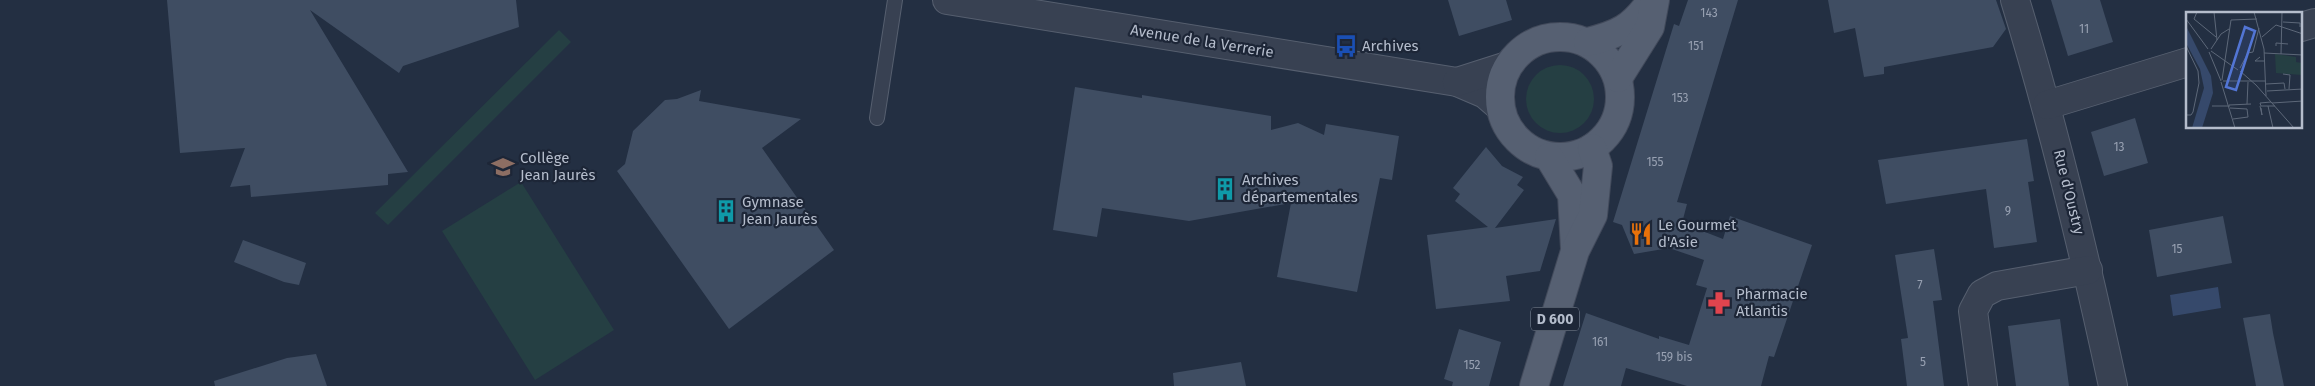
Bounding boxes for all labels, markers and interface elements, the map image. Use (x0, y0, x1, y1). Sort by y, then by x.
house number: 143 (1700, 6, 1718, 20)
inset map (2186, 12, 2302, 129)
street label: Avenue de la Verrerie (1129, 21, 1275, 61)
house number: 11 (2079, 22, 2089, 36)
bus stop icon: Archives (1333, 33, 1359, 59)
place label: Archives (1362, 37, 1419, 55)
house number: 151 (1688, 39, 1704, 53)
house number: 153 (1671, 91, 1689, 105)
house number: 13 (2113, 140, 2125, 154)
street label: Rue d'Oustry (2050, 148, 2088, 237)
place label: Collège Jean Jaurès (520, 149, 596, 184)
school or university icon: Collège Jean Jaurès (490, 154, 516, 180)
house number: 155 (1646, 155, 1664, 169)
place label: Archives départementales (1242, 171, 1358, 206)
building icon: Archives départementales (1212, 176, 1238, 202)
place label: Gymnase Jean Jaurès (742, 193, 818, 228)
building icon: Gymnase Jean Jaurès (713, 198, 739, 224)
house number: 9 (2005, 204, 2011, 218)
place label: Le Gourmet d'Asie (1658, 216, 1737, 251)
restaurant icon: Le Gourmet d'Asie (1628, 221, 1654, 247)
house number: 15 (2171, 242, 2183, 256)
house number: 7 (1917, 278, 1923, 292)
place label: Pharmacie Atlantis (1736, 285, 1808, 320)
pharmacy icon: Pharmacie Atlantis (1706, 290, 1732, 316)
road number: D 600 (1531, 308, 1579, 330)
house number: 161 (1592, 335, 1608, 349)
house number: 159 bis (1656, 350, 1693, 364)
house number: 5 (1920, 355, 1926, 369)
house number: 152 (1463, 358, 1481, 372)

